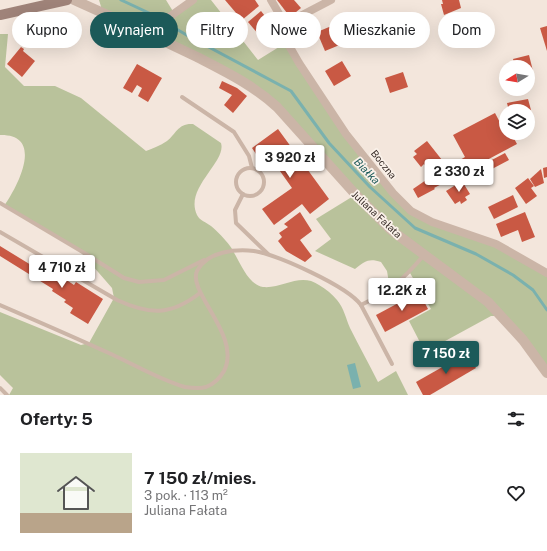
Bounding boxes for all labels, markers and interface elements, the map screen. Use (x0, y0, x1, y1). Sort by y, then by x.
chip: Kupno (12, 12, 82, 48)
chip: Wynajem (90, 12, 178, 48)
chip: Filtry (186, 12, 248, 48)
chip: Nowe (256, 12, 321, 48)
chip: Mieszkanie (329, 12, 430, 48)
chip: Dom (438, 12, 495, 48)
north arrow (499, 60, 535, 96)
map controls (499, 60, 535, 140)
button: layers (499, 104, 535, 140)
pin: 3 920 zł (249, 145, 331, 179)
street label: Boczna (369, 147, 399, 181)
text: 3 920 zł (265, 150, 316, 165)
water label: Białka (352, 156, 382, 187)
pin: 2 330 zł (418, 159, 500, 193)
text: 2 330 zł (434, 164, 484, 179)
street label: Juliana Fałata (350, 188, 404, 240)
pin: 4 710 zł (21, 255, 103, 289)
text: 4 710 zł (38, 260, 86, 275)
pin: 12.2K zł (361, 278, 443, 312)
text: 12.2K zł (377, 283, 427, 298)
pin: 7 150 zł (405, 341, 487, 375)
text: 7 150 zł (422, 346, 470, 361)
icon: filters (505, 408, 527, 430)
text: Oferty: 5 (20, 409, 93, 429)
text: 7 150 zł/mies. (144, 468, 256, 488)
icon: home (52, 469, 100, 517)
icon: heart (505, 482, 527, 504)
text: 3 pok. · 113 m² (144, 488, 228, 503)
text: Juliana Fałata (144, 503, 227, 518)

